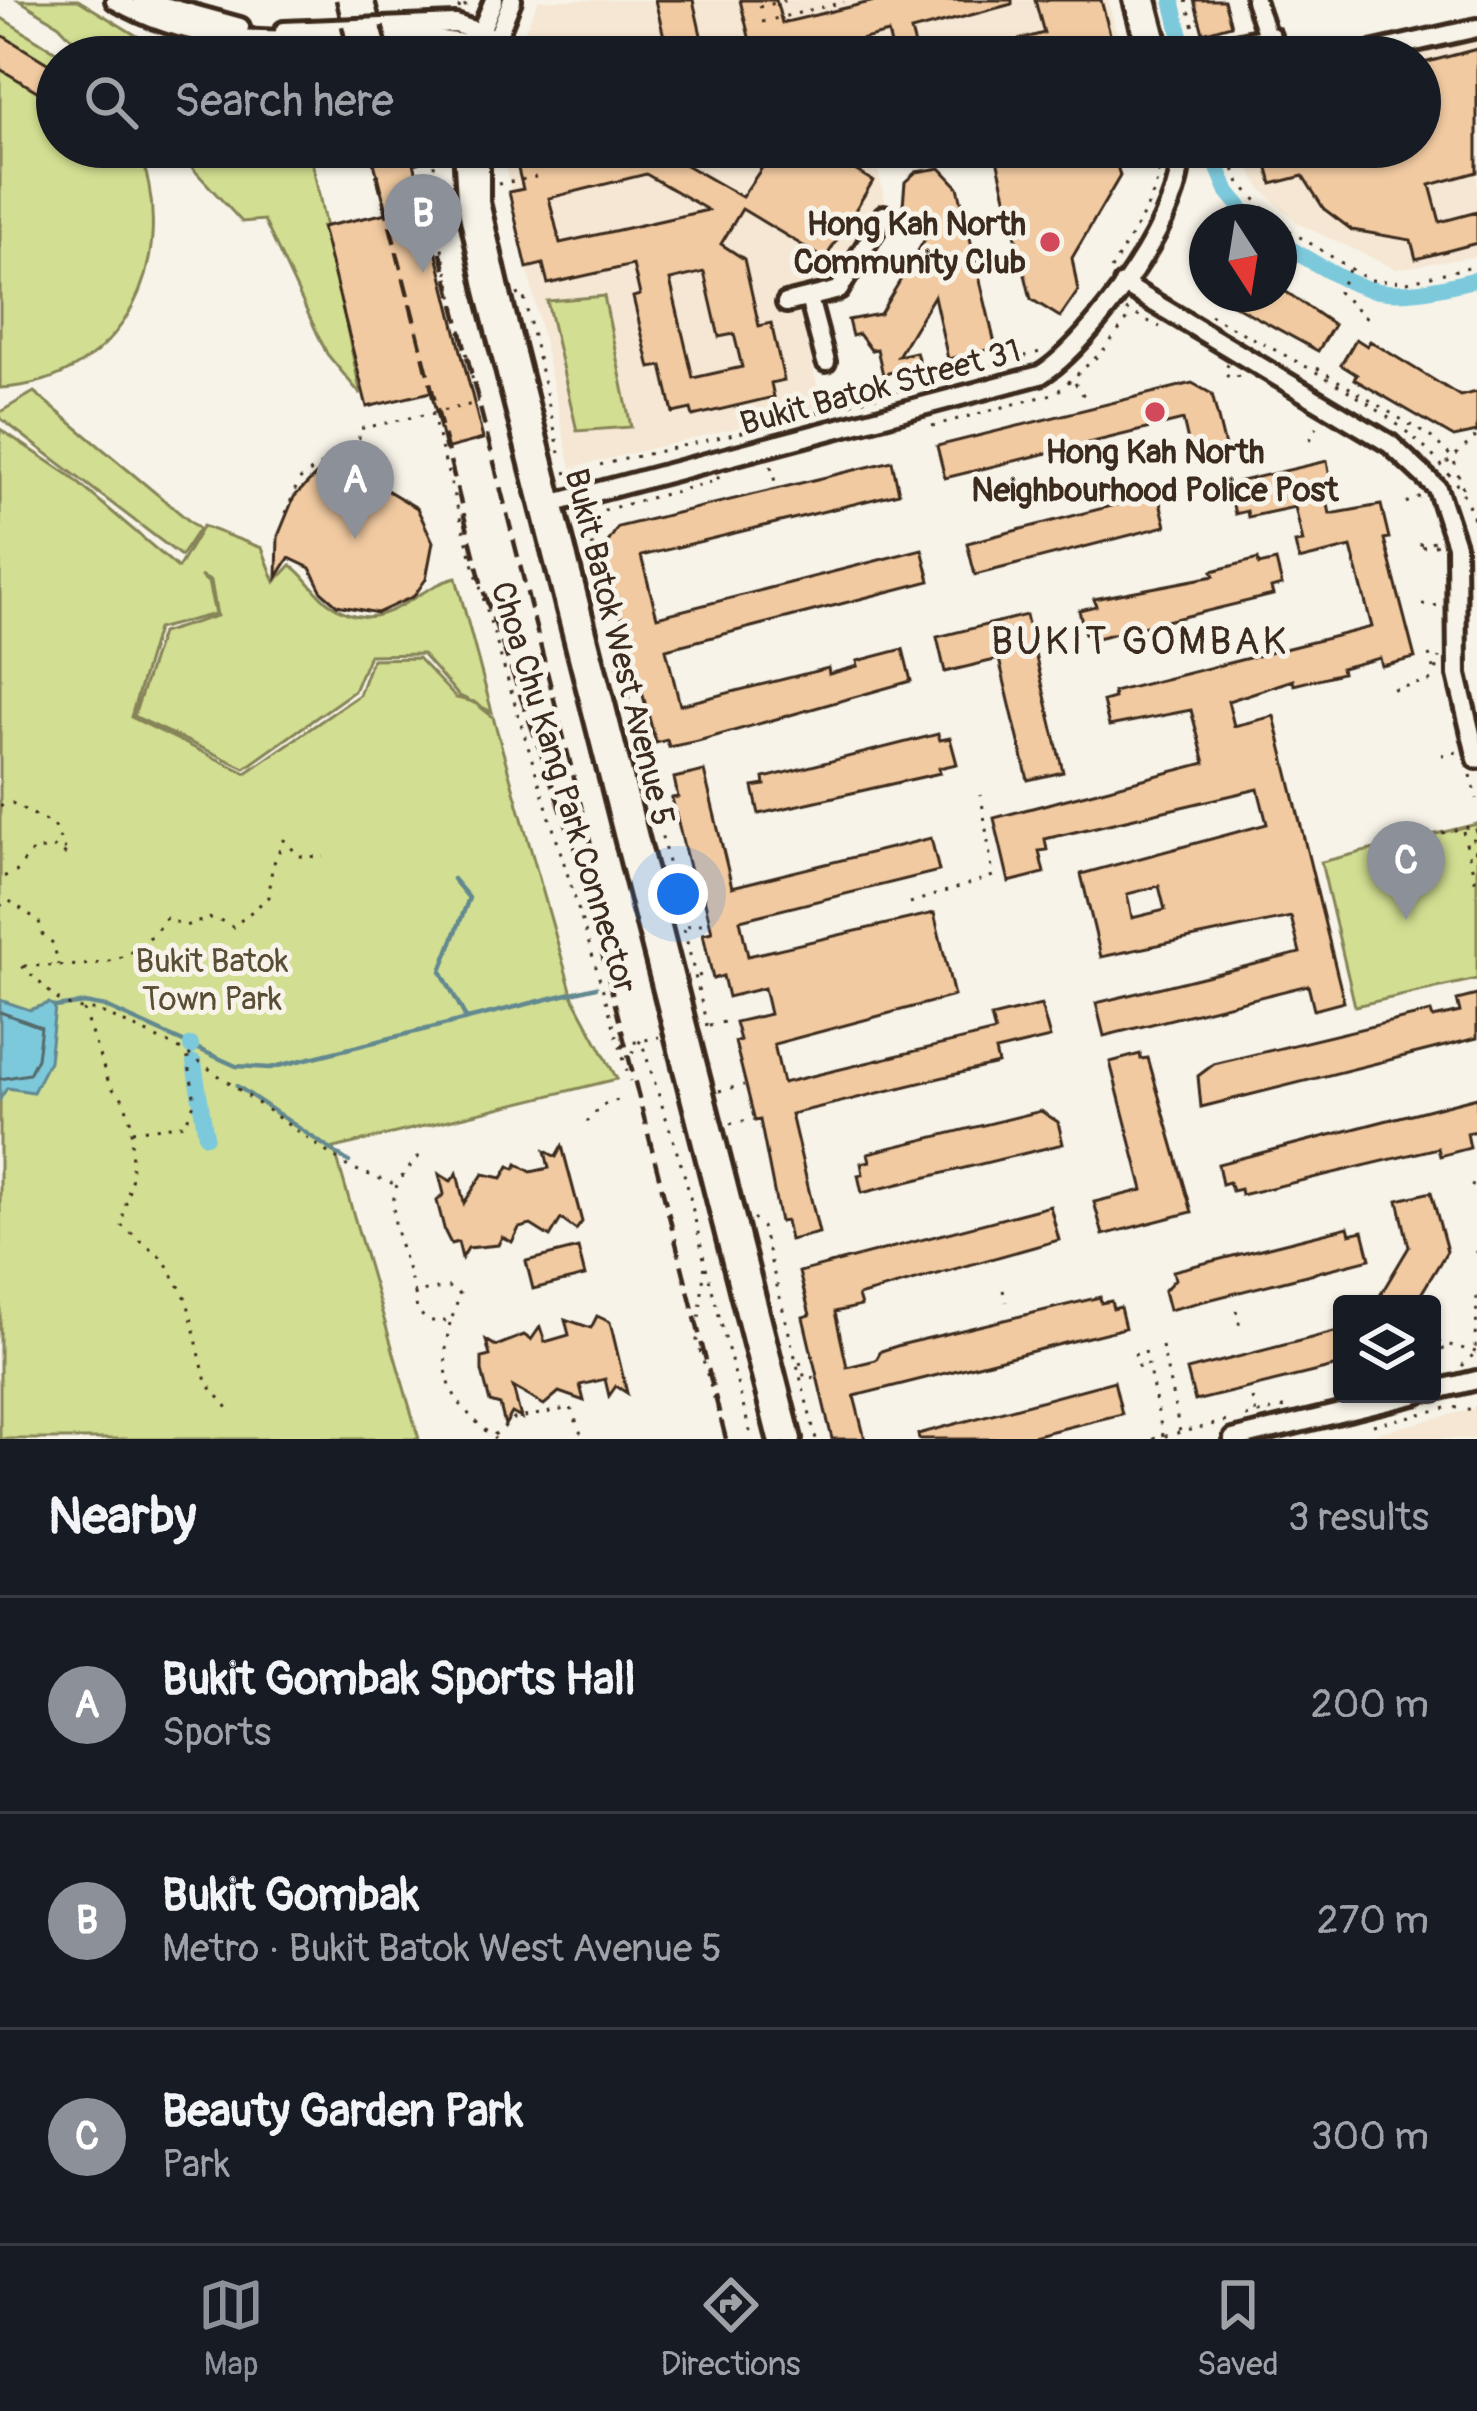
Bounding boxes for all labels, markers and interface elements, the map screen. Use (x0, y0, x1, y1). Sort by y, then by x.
search box (36, 36, 1441, 168)
icon: search (78, 69, 144, 135)
text: Search here (174, 74, 394, 130)
pin: B (384, 174, 462, 273)
place label: Hong Kah North Community Club (794, 204, 1026, 283)
north arrow (1189, 204, 1297, 312)
marker: Hong Kah North Community Club (1037, 229, 1063, 255)
street label: Bukit Batok Street 31 (736, 330, 1025, 445)
marker: Hong Kah North Neighbourhood Police Post (1142, 399, 1168, 425)
place label: Hong Kah North Neighbourhood Police Post (971, 432, 1339, 511)
pin: A (316, 440, 394, 539)
street label: Bukit Batok West Avenue 5 (555, 465, 684, 830)
street label: Choa Chu Kang Park Connector (481, 577, 646, 998)
district label: BUKIT GOMBAK (991, 617, 1289, 666)
pin: C (1367, 821, 1445, 920)
your location (648, 864, 708, 924)
park label: Bukit Batok Town Park (135, 941, 289, 1020)
map controls (1333, 1295, 1441, 1403)
button: layers (1333, 1295, 1441, 1403)
text: Nearby (48, 1485, 196, 1549)
text: 3 results (1288, 1493, 1429, 1542)
text: Bukit Gombak Sports Hall (162, 1652, 636, 1708)
text: A (74, 1680, 100, 1729)
text: 200 m (1311, 1680, 1429, 1729)
text: Sports (162, 1708, 271, 1757)
text: Bukit Gombak (162, 1868, 419, 1924)
text: B (76, 1896, 98, 1945)
text: 270 m (1317, 1896, 1429, 1945)
text: Metro · Bukit Batok West Avenue 5 (162, 1924, 722, 1973)
text: Beauty Garden Park (162, 2084, 523, 2140)
text: C (75, 2112, 99, 2161)
text: 300 m (1311, 2112, 1429, 2161)
text: Park (162, 2140, 230, 2189)
tab: Map (198, 2272, 264, 2385)
tab: Directions (661, 2272, 801, 2385)
tab: Saved (1197, 2272, 1279, 2385)

